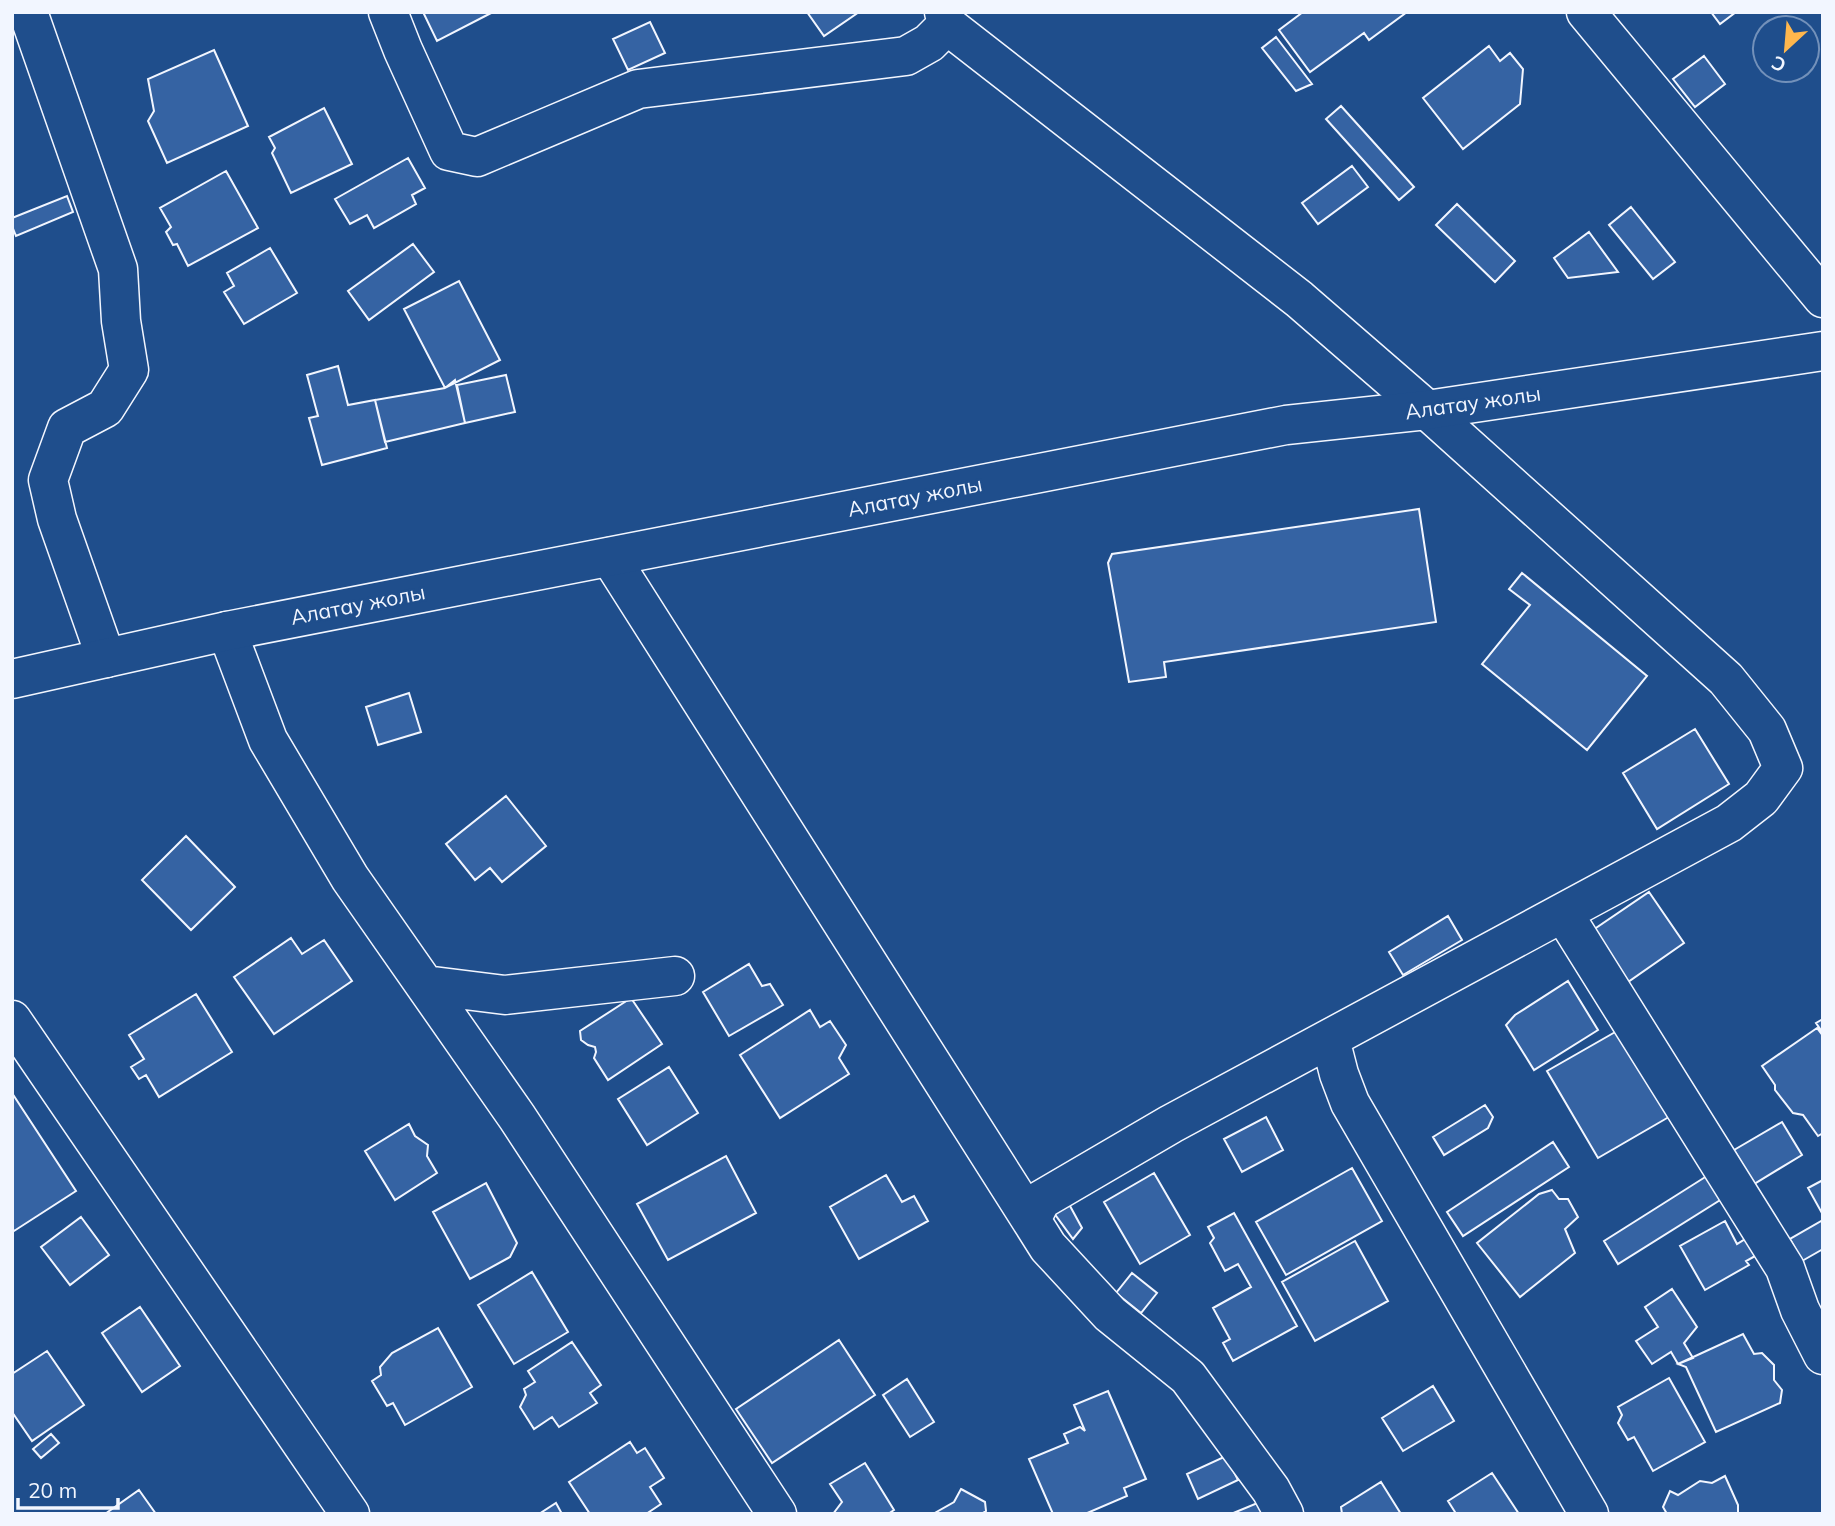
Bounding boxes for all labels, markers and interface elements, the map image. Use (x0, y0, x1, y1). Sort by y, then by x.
north arrow (1751, 14, 1821, 84)
text: С (1767, 51, 1790, 78)
street label: Алатау жолы (1403, 380, 1542, 424)
street label: Алатау жолы (845, 470, 984, 522)
street label: Алатау жолы (288, 578, 427, 630)
scale bar (18, 1466, 117, 1510)
text: 20 m (28, 1477, 77, 1503)

